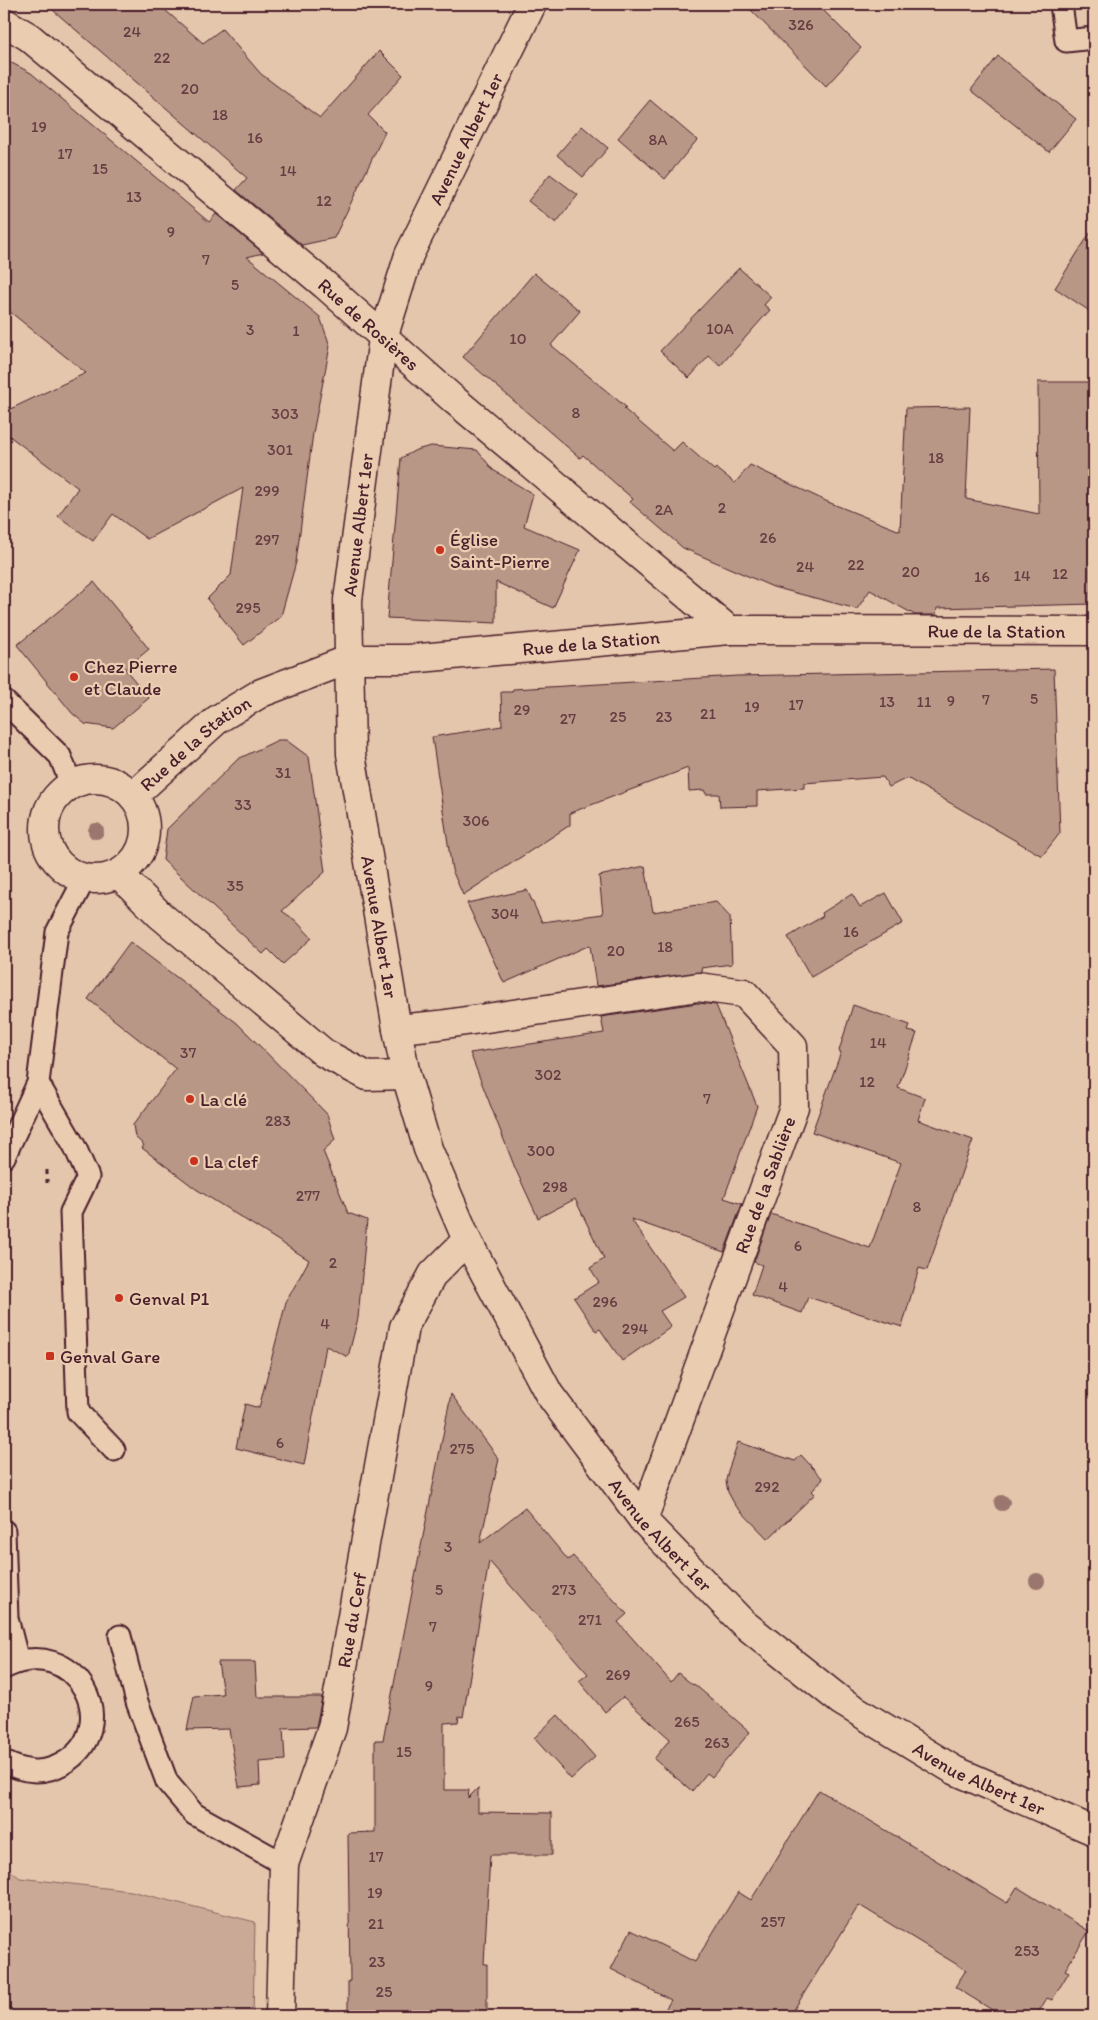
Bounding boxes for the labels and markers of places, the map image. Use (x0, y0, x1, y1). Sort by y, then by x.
place label: Église Saint-Pierre (450, 528, 550, 573)
marker: Église Saint-Pierre (434, 544, 446, 556)
place label: Chez Pierre et Claude (84, 655, 177, 700)
marker: Chez Pierre et Claude (68, 671, 80, 683)
place label: La clé (200, 1088, 247, 1111)
marker: La clé (184, 1093, 196, 1105)
place label: La clef (204, 1150, 259, 1173)
marker: La clef (188, 1155, 200, 1167)
place label: Genval P1 (129, 1287, 210, 1310)
marker: Genval P1 (113, 1292, 125, 1304)
place label: Genval Gare (60, 1345, 160, 1368)
marker: Genval Gare (44, 1350, 56, 1362)

